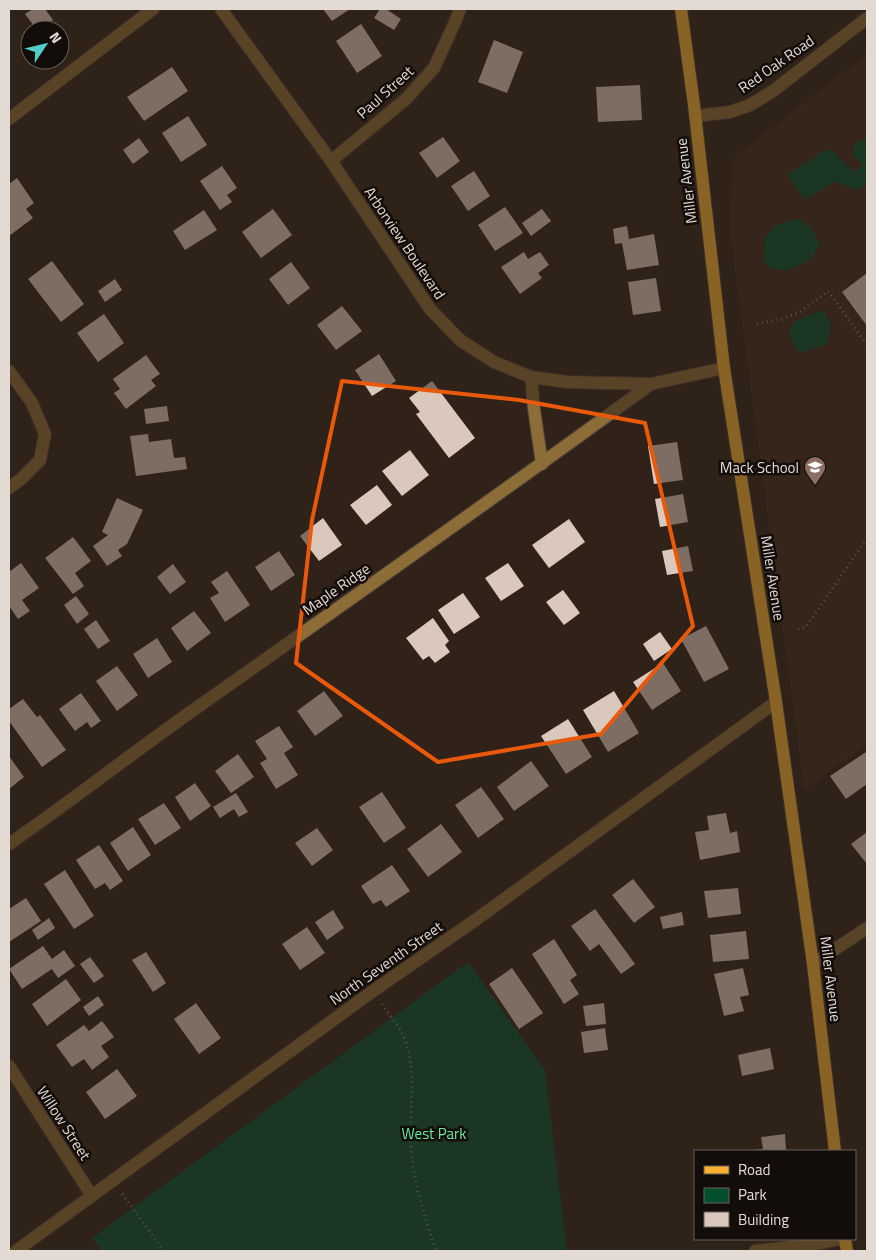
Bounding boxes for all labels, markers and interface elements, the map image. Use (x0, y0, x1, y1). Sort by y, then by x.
north arrow (20, 20, 70, 70)
text: N (45, 27, 67, 47)
street label: Red Oak Road (733, 29, 819, 99)
street label: Paul Street (351, 60, 419, 124)
street label: Miller Avenue (669, 137, 703, 225)
street label: Arborview Boulevard (359, 182, 451, 304)
school or university icon: Mack School (803, 455, 827, 486)
place label: Mack School (720, 456, 799, 479)
street label: Miller Avenue (755, 534, 791, 622)
street label: Maple Ridge (297, 557, 375, 621)
street label: North Seventh Street (325, 915, 448, 1011)
street label: Miller Avenue (814, 935, 848, 1023)
street label: Willow Street (31, 1081, 97, 1165)
park label: West Park (402, 1122, 466, 1145)
legend (694, 1150, 856, 1240)
text: Road (738, 1158, 770, 1181)
text: Park (738, 1183, 767, 1206)
text: Building (738, 1208, 789, 1231)

